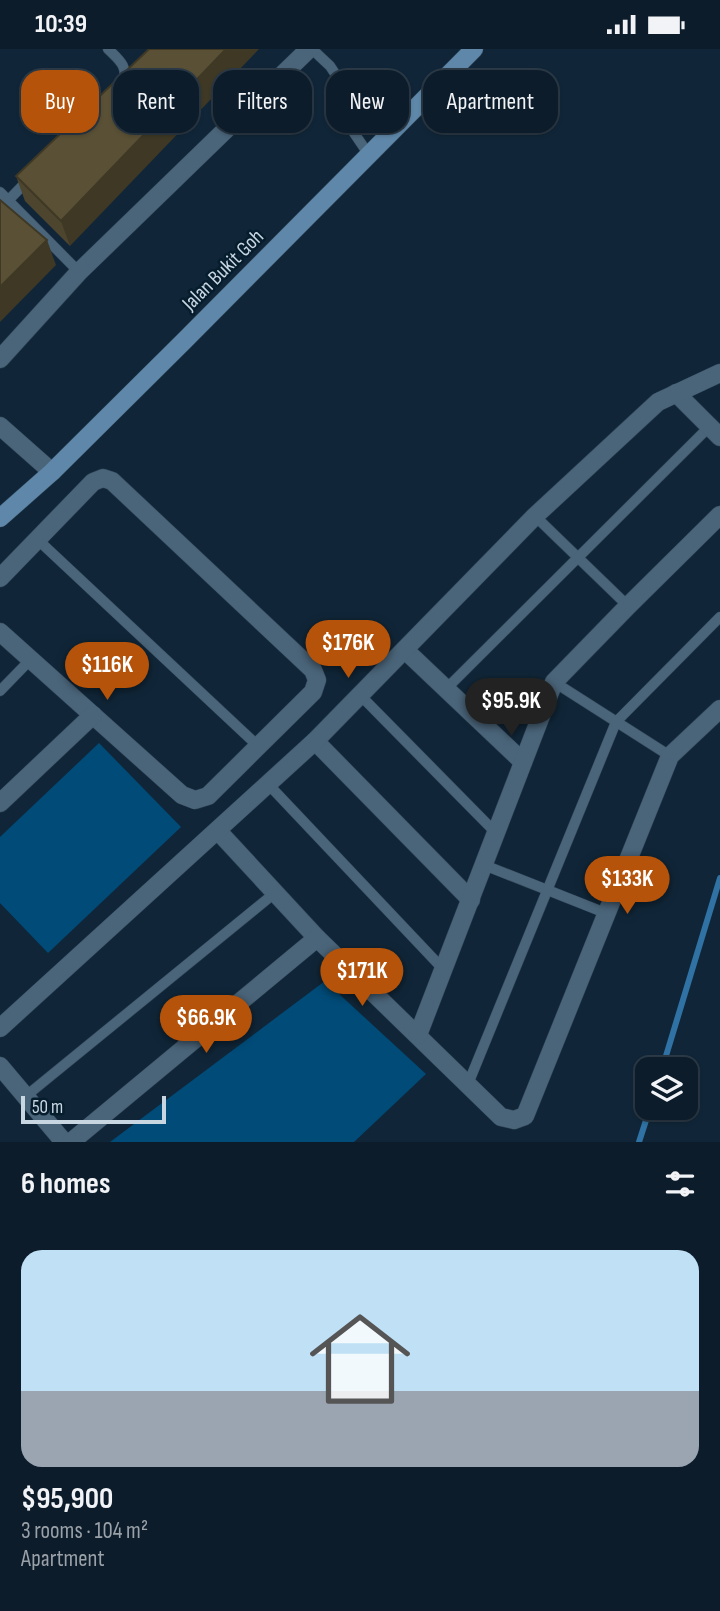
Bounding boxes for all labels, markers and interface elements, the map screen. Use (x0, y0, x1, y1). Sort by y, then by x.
text: 10:39 (35, 9, 87, 40)
chip: Buy (21, 70, 99, 133)
chip: Rent (113, 70, 199, 133)
chip: Filters (213, 70, 312, 133)
chip: New (326, 70, 409, 133)
chip: Apartment (423, 70, 558, 133)
street label: Jalan Bukit Goh (176, 224, 269, 317)
pin: $176K (299, 621, 397, 680)
text: $176K (322, 629, 374, 657)
pin: $116K (58, 643, 156, 702)
text: $116K (81, 651, 133, 679)
pin: $95.9K (454, 679, 568, 738)
text: $95.9K (481, 687, 541, 715)
pin: $133K (578, 857, 676, 916)
text: $133K (601, 865, 653, 893)
pin: $171K (313, 949, 411, 1008)
text: $171K (336, 957, 388, 985)
pin: $66.9K (149, 995, 263, 1055)
text: $66.9K (176, 1004, 236, 1032)
map controls (635, 1057, 698, 1120)
button: layers (635, 1057, 698, 1120)
scale bar (21, 1093, 166, 1125)
text: 50 m (32, 1096, 63, 1119)
icon: filters (661, 1165, 699, 1203)
text: 6 homes (21, 1166, 110, 1202)
icon: home (297, 1296, 423, 1422)
text: $95,900 (21, 1481, 113, 1517)
text: 3 rooms · 104 m² (21, 1517, 148, 1545)
text: Apartment (21, 1545, 105, 1573)

